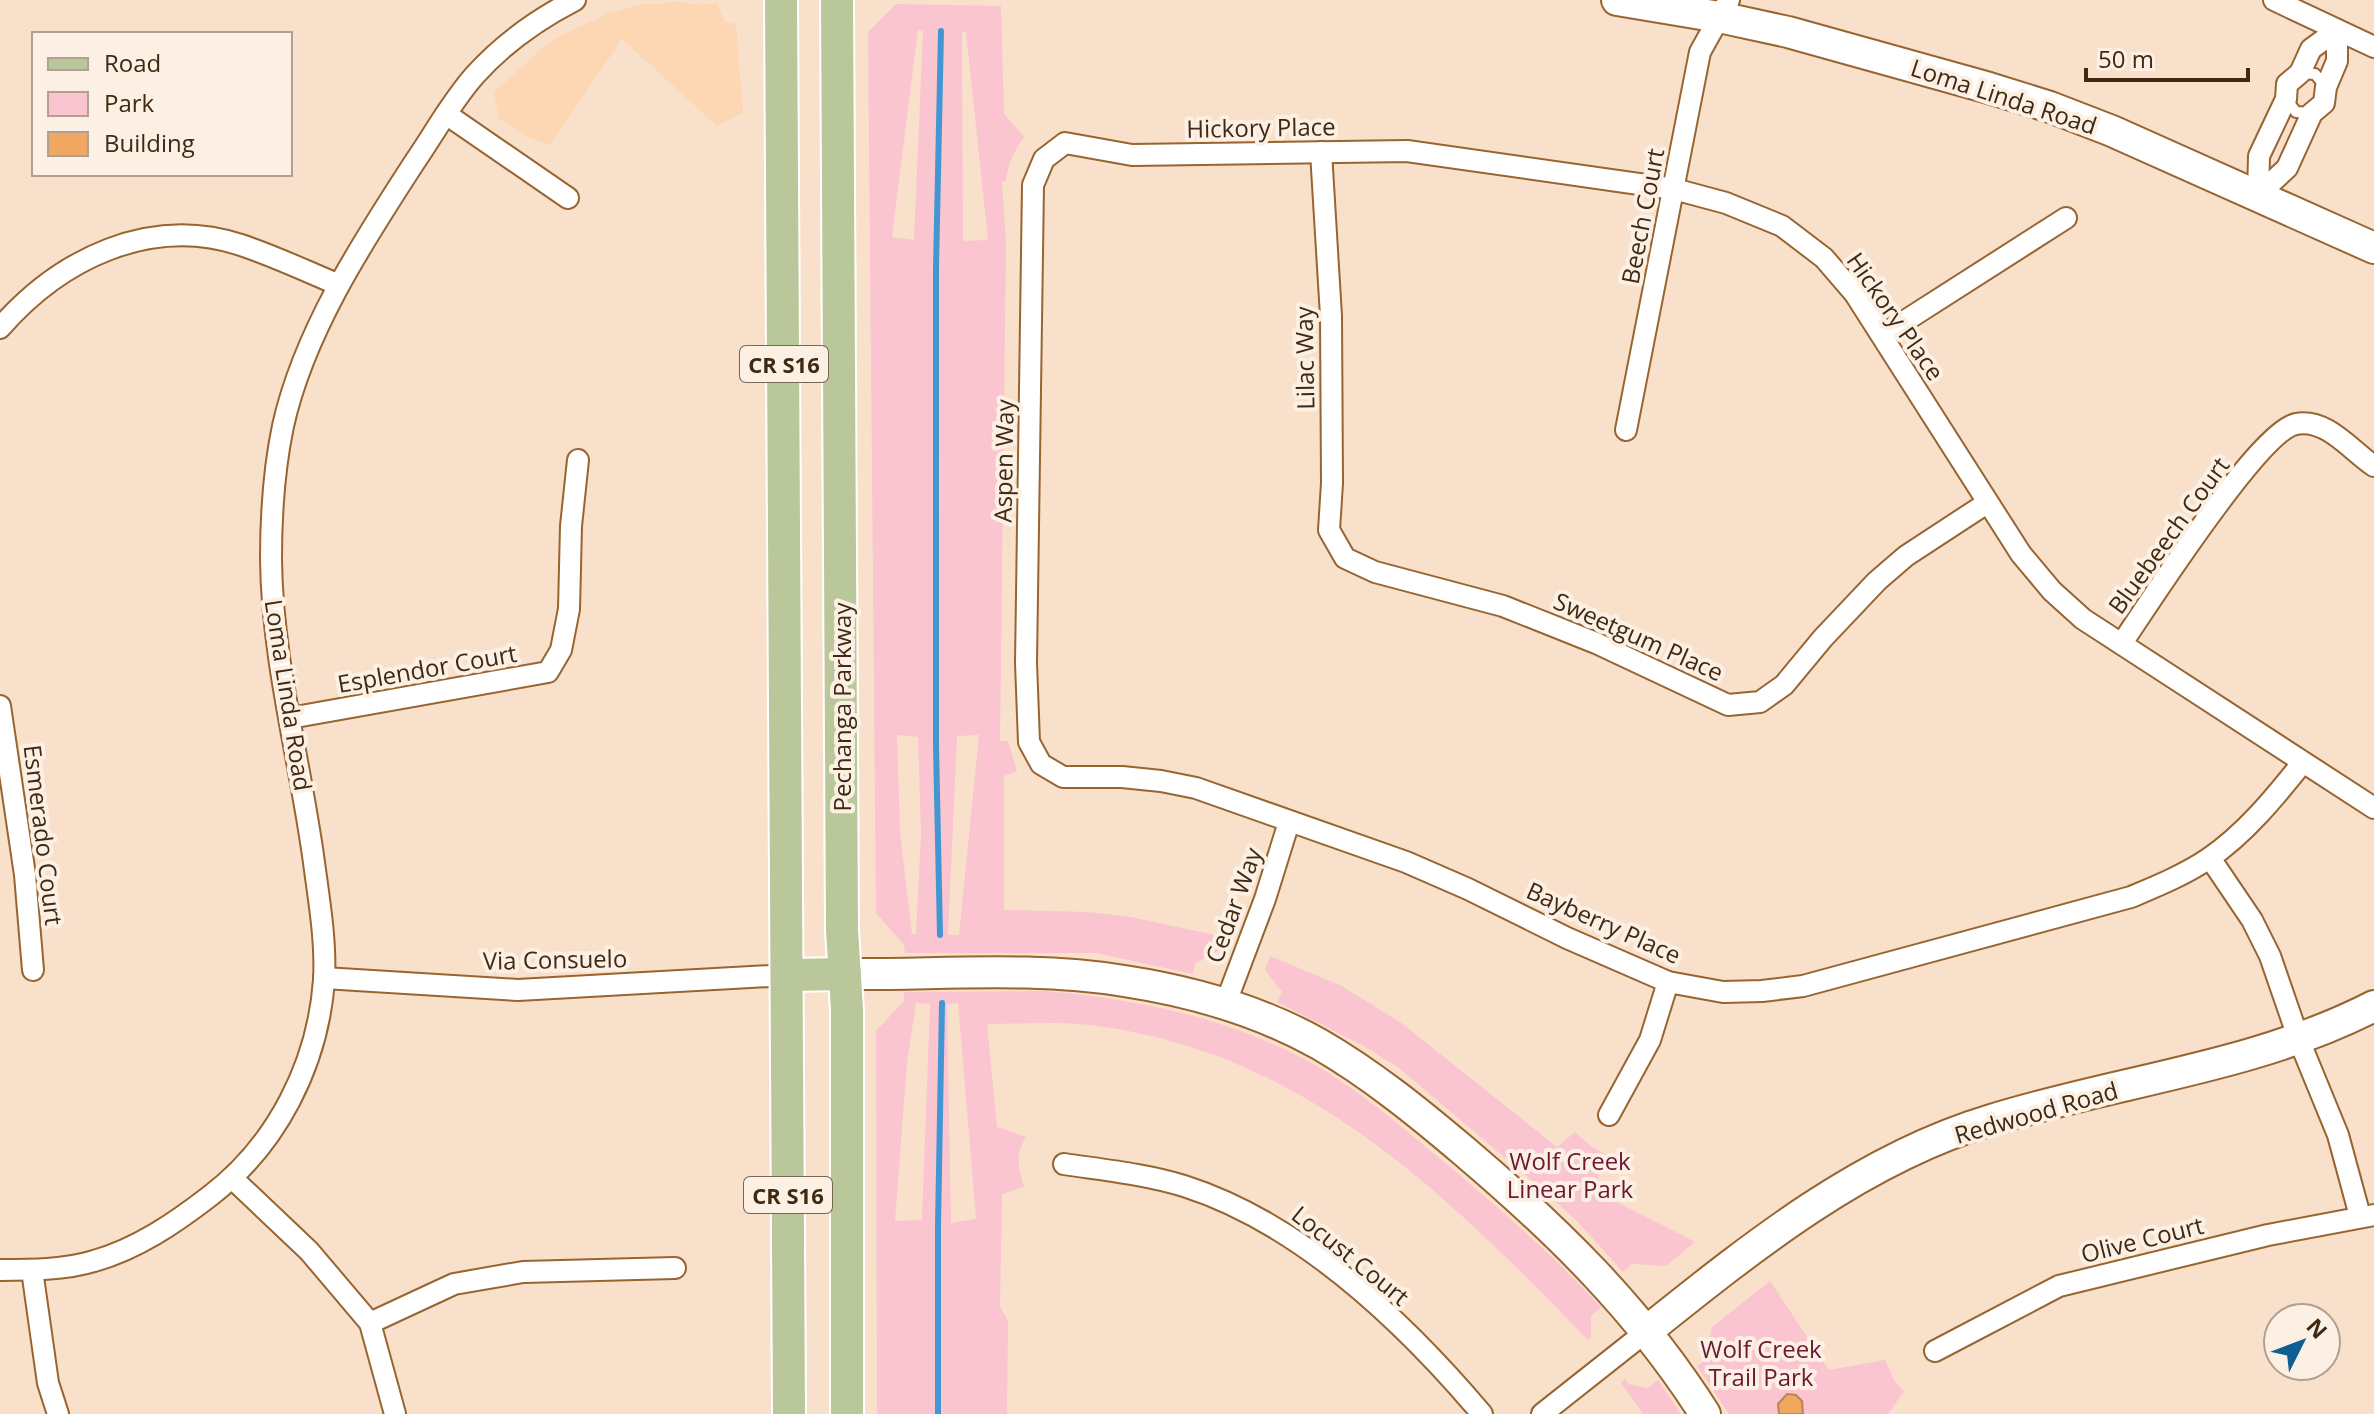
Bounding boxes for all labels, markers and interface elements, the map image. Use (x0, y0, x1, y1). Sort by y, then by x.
legend (32, 32, 292, 176)
scale bar (2086, 32, 2248, 82)
text: 50 m (2098, 42, 2154, 75)
text: Road (104, 46, 161, 79)
street label: Loma Linda Road (1907, 50, 2101, 142)
text: Park (104, 86, 155, 119)
street label: Hickory Place (1186, 109, 1336, 145)
text: Building (104, 126, 195, 159)
street label: Beech Court (1613, 145, 1671, 287)
street label: Hickory Place (1840, 245, 1952, 387)
street label: Lilac Way (1287, 305, 1321, 410)
road number: CR S16 (740, 346, 828, 382)
street label: Aspen Way (985, 398, 1021, 523)
street label: Bluebeech Court (2100, 450, 2236, 620)
street label: Sweetgum Place (1549, 584, 1729, 688)
street label: Loma Linda Road (258, 597, 320, 793)
street label: Pechanga Parkway (825, 602, 858, 811)
street label: Esplendor Court (335, 636, 519, 700)
street label: Esmerado Court (17, 743, 71, 927)
street label: Cedar Way (1197, 842, 1269, 967)
street label: Bayberry Place (1522, 873, 1686, 971)
street label: Via Consuelo (483, 941, 627, 977)
street label: Redwood Road (1950, 1073, 2122, 1151)
park label: Wolf Creek Linear Park (1507, 1144, 1634, 1205)
road number: CR S16 (744, 1177, 832, 1213)
street label: Locust Court (1285, 1197, 1417, 1313)
street label: Olive Court (2077, 1208, 2207, 1270)
north arrow (2262, 1302, 2342, 1382)
text: N (2300, 1311, 2335, 1345)
park label: Wolf Creek Trail Park (1700, 1332, 1822, 1393)

